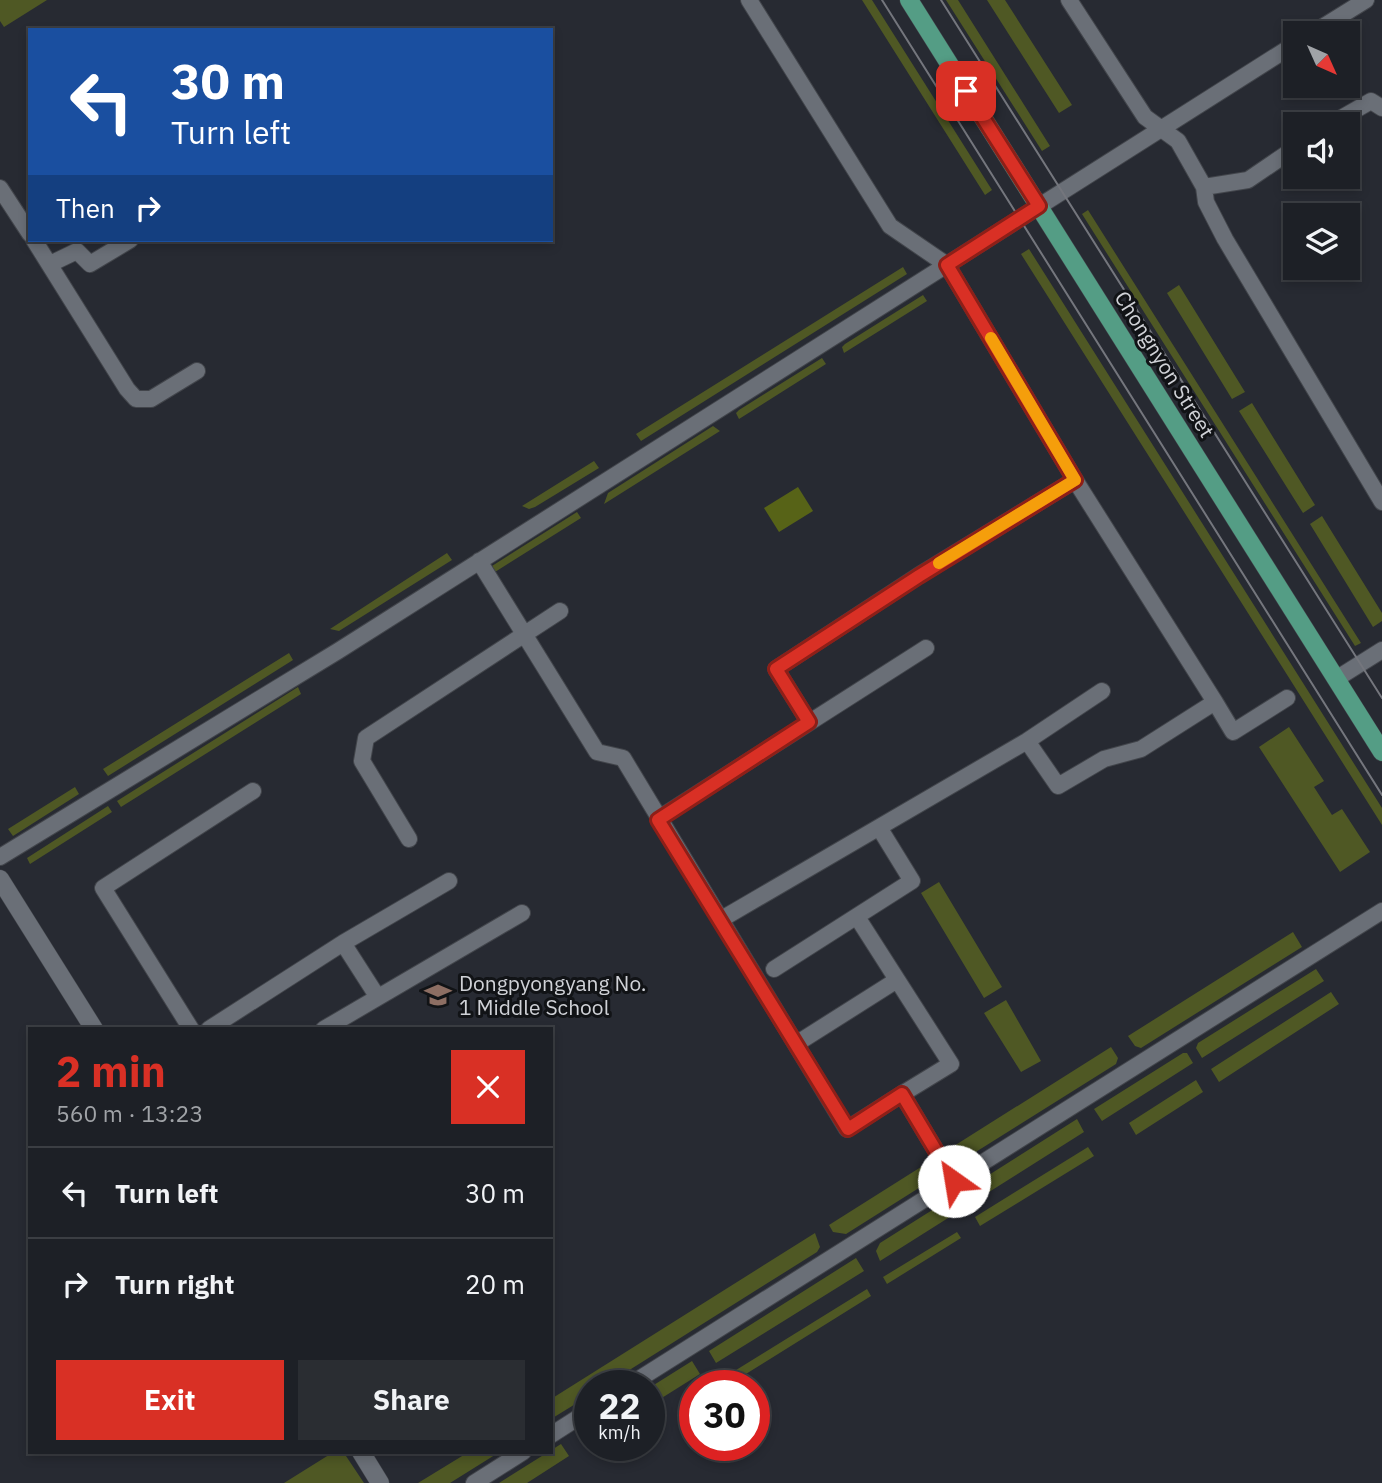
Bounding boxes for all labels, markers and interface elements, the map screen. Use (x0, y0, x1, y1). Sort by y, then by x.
north arrow (1283, 21, 1360, 98)
map controls (1283, 21, 1360, 280)
text: 30 m (171, 49, 285, 112)
icon: left (56, 56, 147, 147)
pin (936, 61, 996, 121)
icon: arrive (947, 72, 985, 110)
text: Turn left (171, 111, 291, 153)
button: sound (1283, 112, 1360, 189)
icon: right (129, 189, 167, 227)
text: Then (56, 191, 115, 225)
button: layers (1283, 203, 1360, 280)
street label: Chongnyon Street (1109, 285, 1221, 443)
place label: Dongpyongyang No. 1 Middle School (459, 969, 646, 1021)
school or university icon: Dongpyongyang No. 1 Middle School (423, 980, 453, 1010)
text: 2 min (56, 1044, 166, 1099)
button: close (451, 1050, 525, 1124)
text: 560 m · 13:23 (56, 1098, 203, 1128)
position arrow (917, 1144, 991, 1218)
icon: left (56, 1174, 94, 1212)
text: Turn left (115, 1176, 218, 1210)
text: 30 m (465, 1176, 525, 1210)
icon: right (56, 1265, 94, 1303)
text: Turn right (115, 1267, 234, 1301)
text: 20 m (465, 1267, 525, 1301)
button: Exit (56, 1360, 284, 1440)
button: Share (298, 1360, 525, 1440)
speed limit sign: 30 (679, 1370, 770, 1461)
text: 22 (598, 1383, 641, 1429)
text: km/h (598, 1421, 641, 1444)

